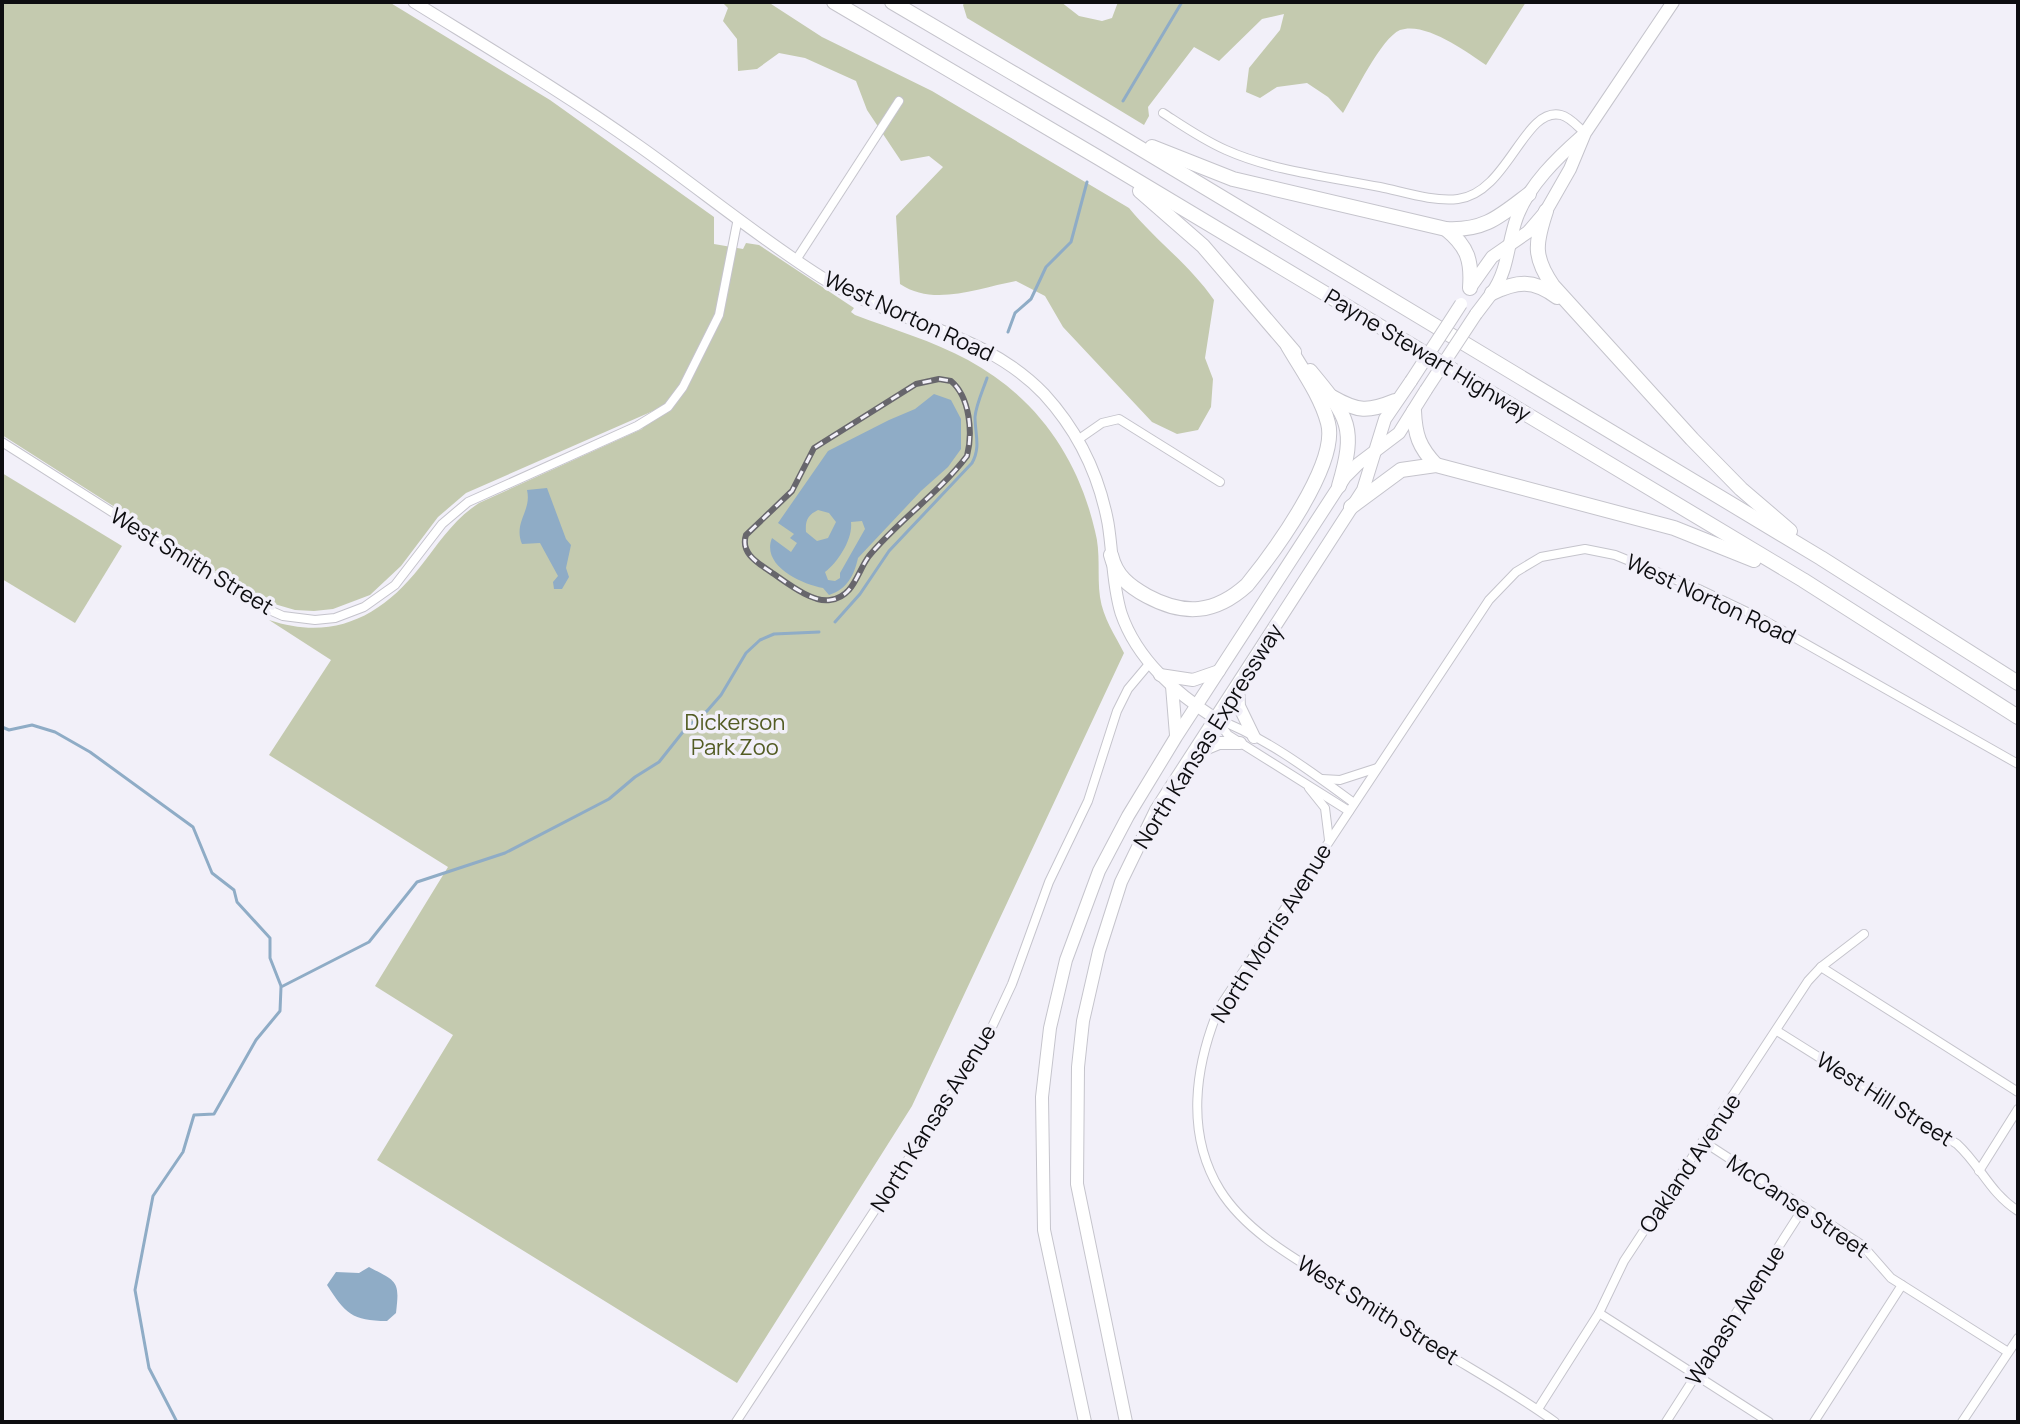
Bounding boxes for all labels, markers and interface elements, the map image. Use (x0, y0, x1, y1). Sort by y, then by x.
street label: West Norton Road (819, 264, 999, 368)
street label: Payne Stewart Highway (1319, 281, 1537, 429)
street label: West Smith Street (105, 500, 279, 622)
street label: West Norton Road (1621, 547, 1801, 651)
street label: North Kansas Expressway (1126, 617, 1290, 854)
park label: Dickerson Park Zoo (685, 707, 785, 762)
street label: North Morris Avenue (1204, 838, 1338, 1028)
street label: North Kansas Avenue (863, 1018, 1003, 1217)
street label: West Hill Street (1811, 1045, 1959, 1153)
street label: Oakland Avenue (1632, 1087, 1748, 1239)
street label: McCanse Street (1721, 1147, 1875, 1265)
street label: Wabash Avenue (1678, 1239, 1792, 1391)
street label: West Smith Street (1292, 1248, 1465, 1372)

